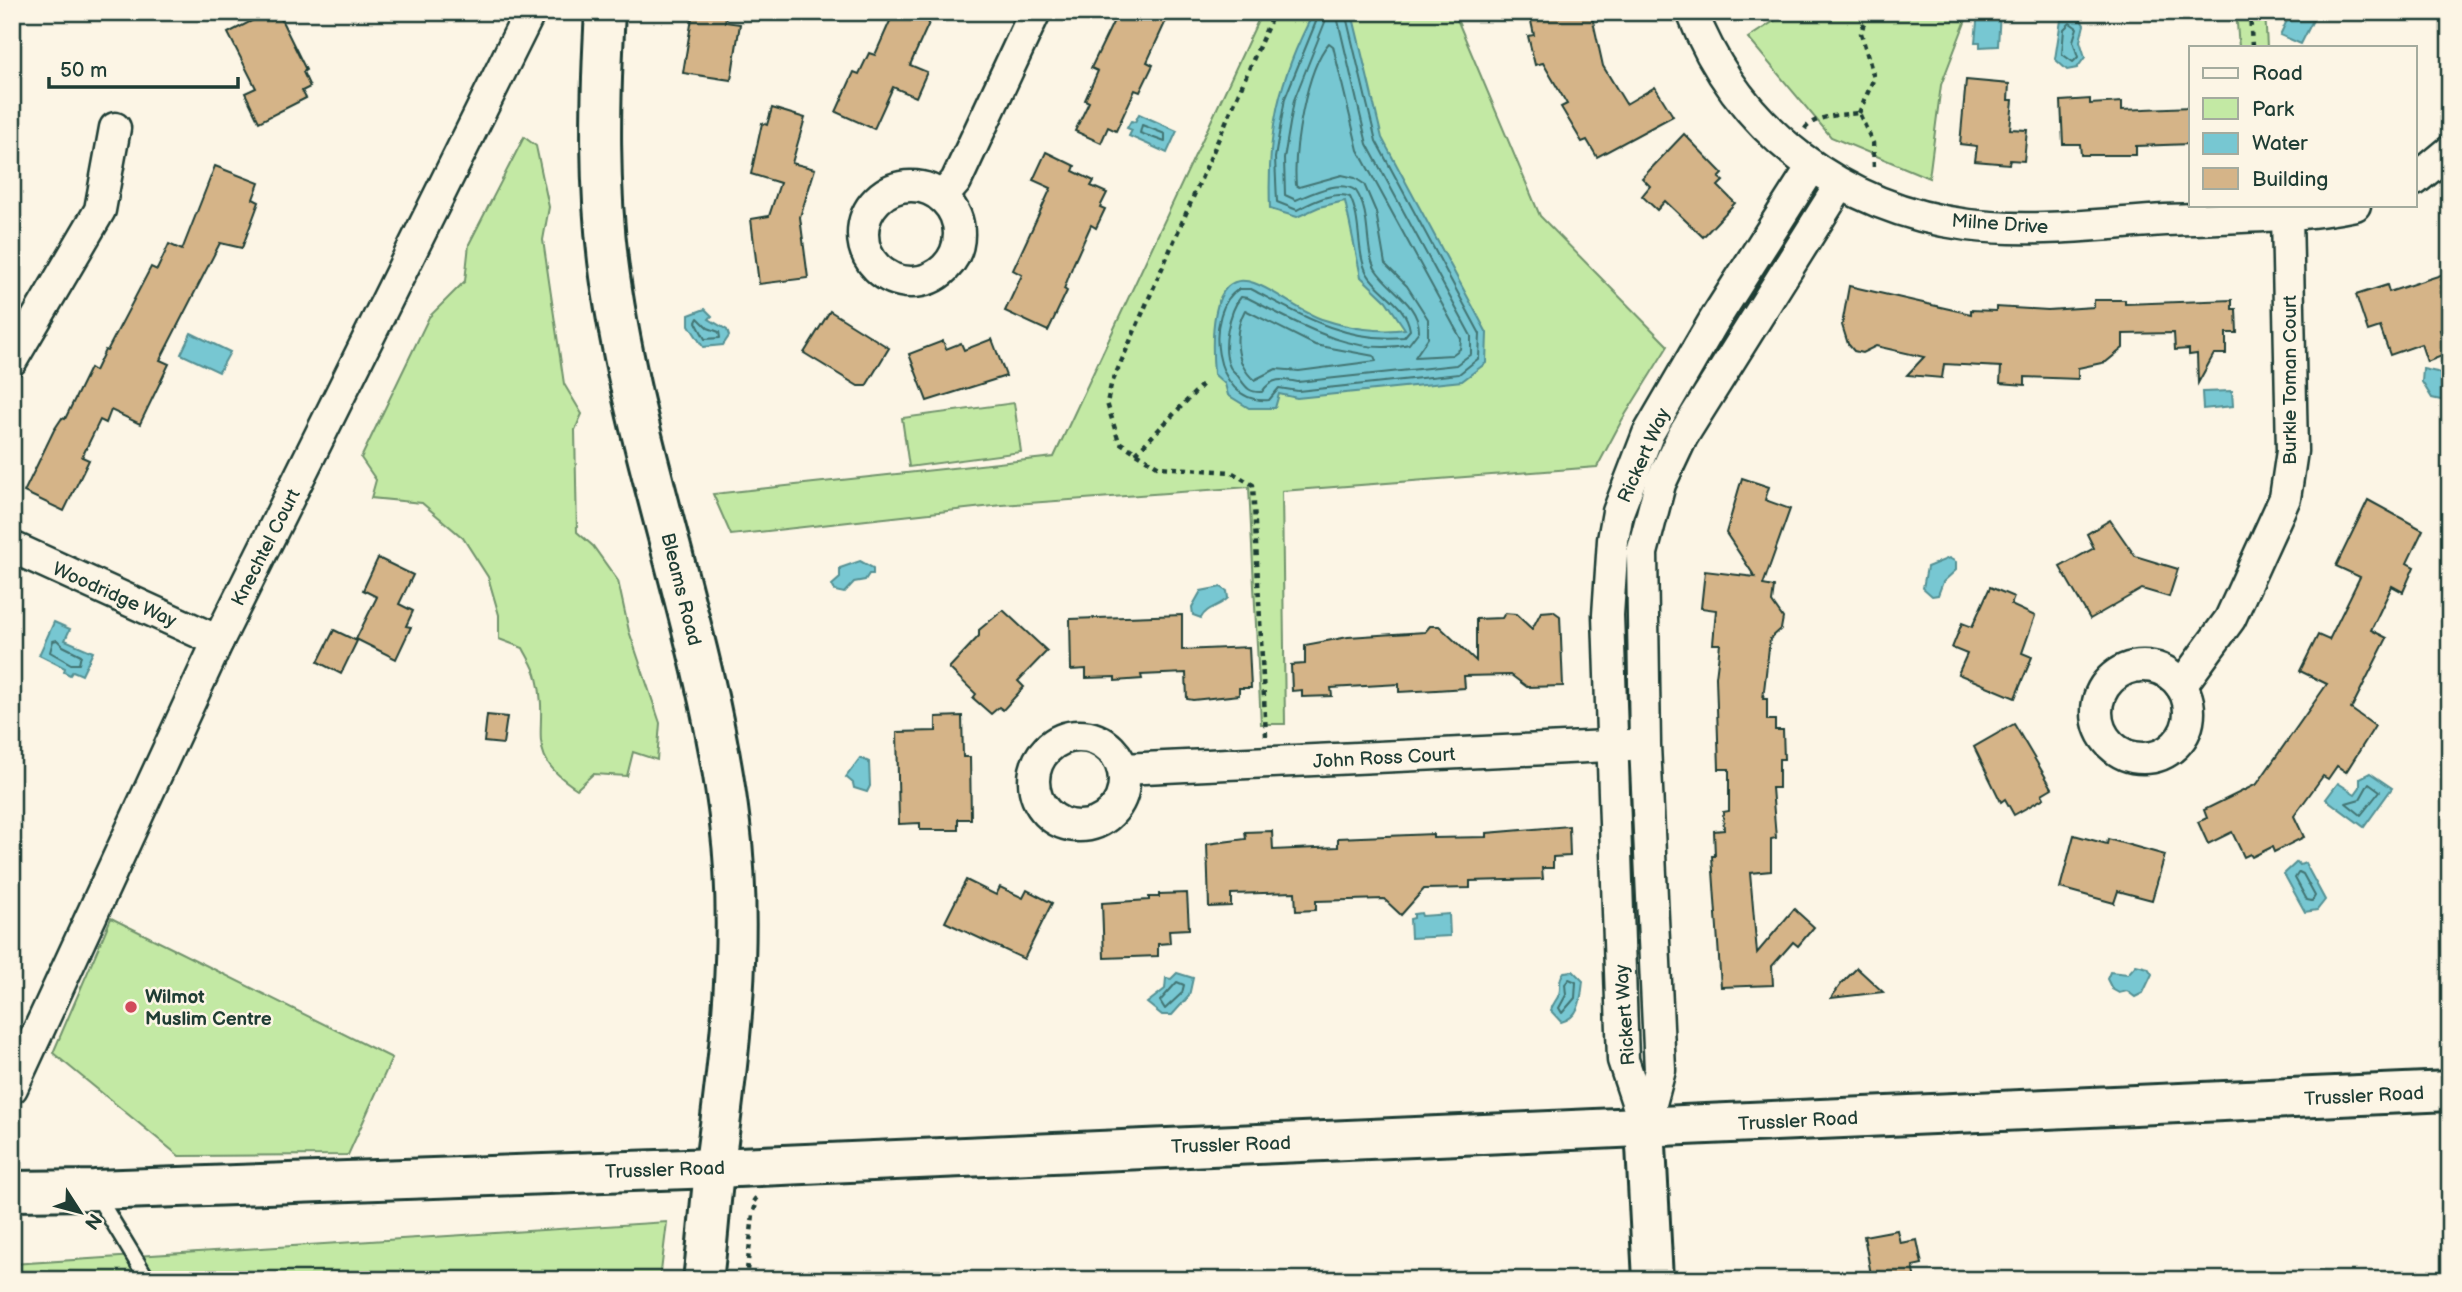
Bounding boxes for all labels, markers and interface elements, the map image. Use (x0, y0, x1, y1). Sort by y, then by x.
scale bar (49, 46, 238, 90)
legend (2189, 46, 2416, 206)
text: 50 m (60, 58, 107, 83)
text: Road (2252, 61, 2303, 86)
text: Park (2252, 97, 2295, 122)
text: Water (2252, 131, 2308, 156)
text: Building (2252, 167, 2328, 192)
street label: Milne Drive (1951, 210, 2049, 239)
street label: Burkle Toman Court (2279, 295, 2302, 465)
street label: Rickert Way (1613, 404, 1676, 507)
street label: Knechtel Court (227, 485, 306, 610)
street label: Bleams Road (655, 531, 706, 648)
street label: Woodridge Way (49, 558, 180, 633)
street label: John Ross Court (1312, 743, 1456, 774)
street label: Rickert Way (1610, 963, 1640, 1066)
place label: Wilmot Muslim Centre (145, 986, 272, 1031)
marker: Wilmot Muslim Centre (123, 999, 139, 1015)
street label: Trussler Road (2304, 1082, 2425, 1111)
street label: Trussler Road (1738, 1107, 1859, 1136)
street label: Trussler Road (1171, 1132, 1291, 1159)
street label: Trussler Road (605, 1157, 725, 1184)
north arrow (46, 1176, 116, 1246)
text: N (79, 1209, 106, 1234)

